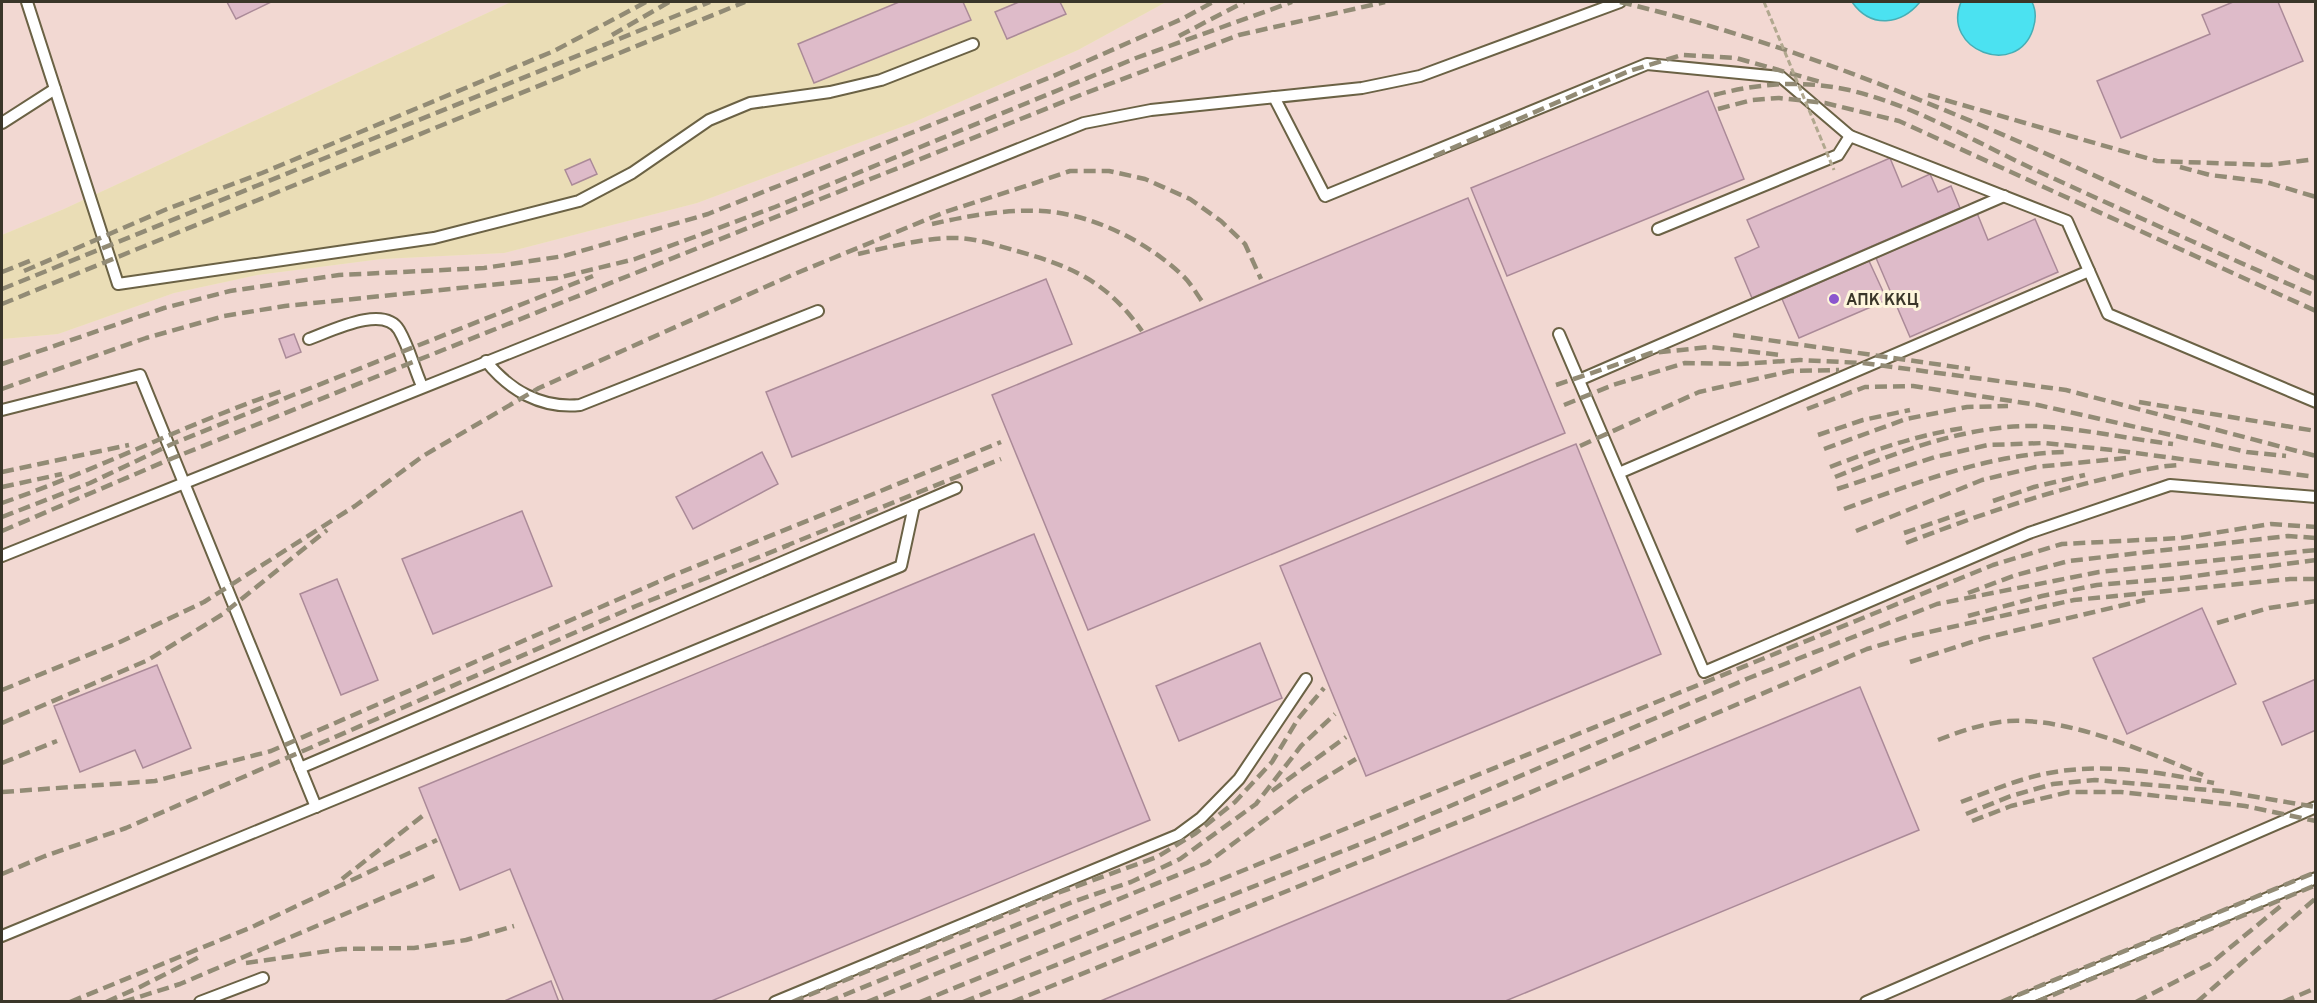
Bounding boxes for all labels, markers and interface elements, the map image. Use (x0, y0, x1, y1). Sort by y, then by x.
place label: АПК ККЦ (1846, 291, 1919, 311)
marker: АПК ККЦ (1827, 292, 1841, 306)

